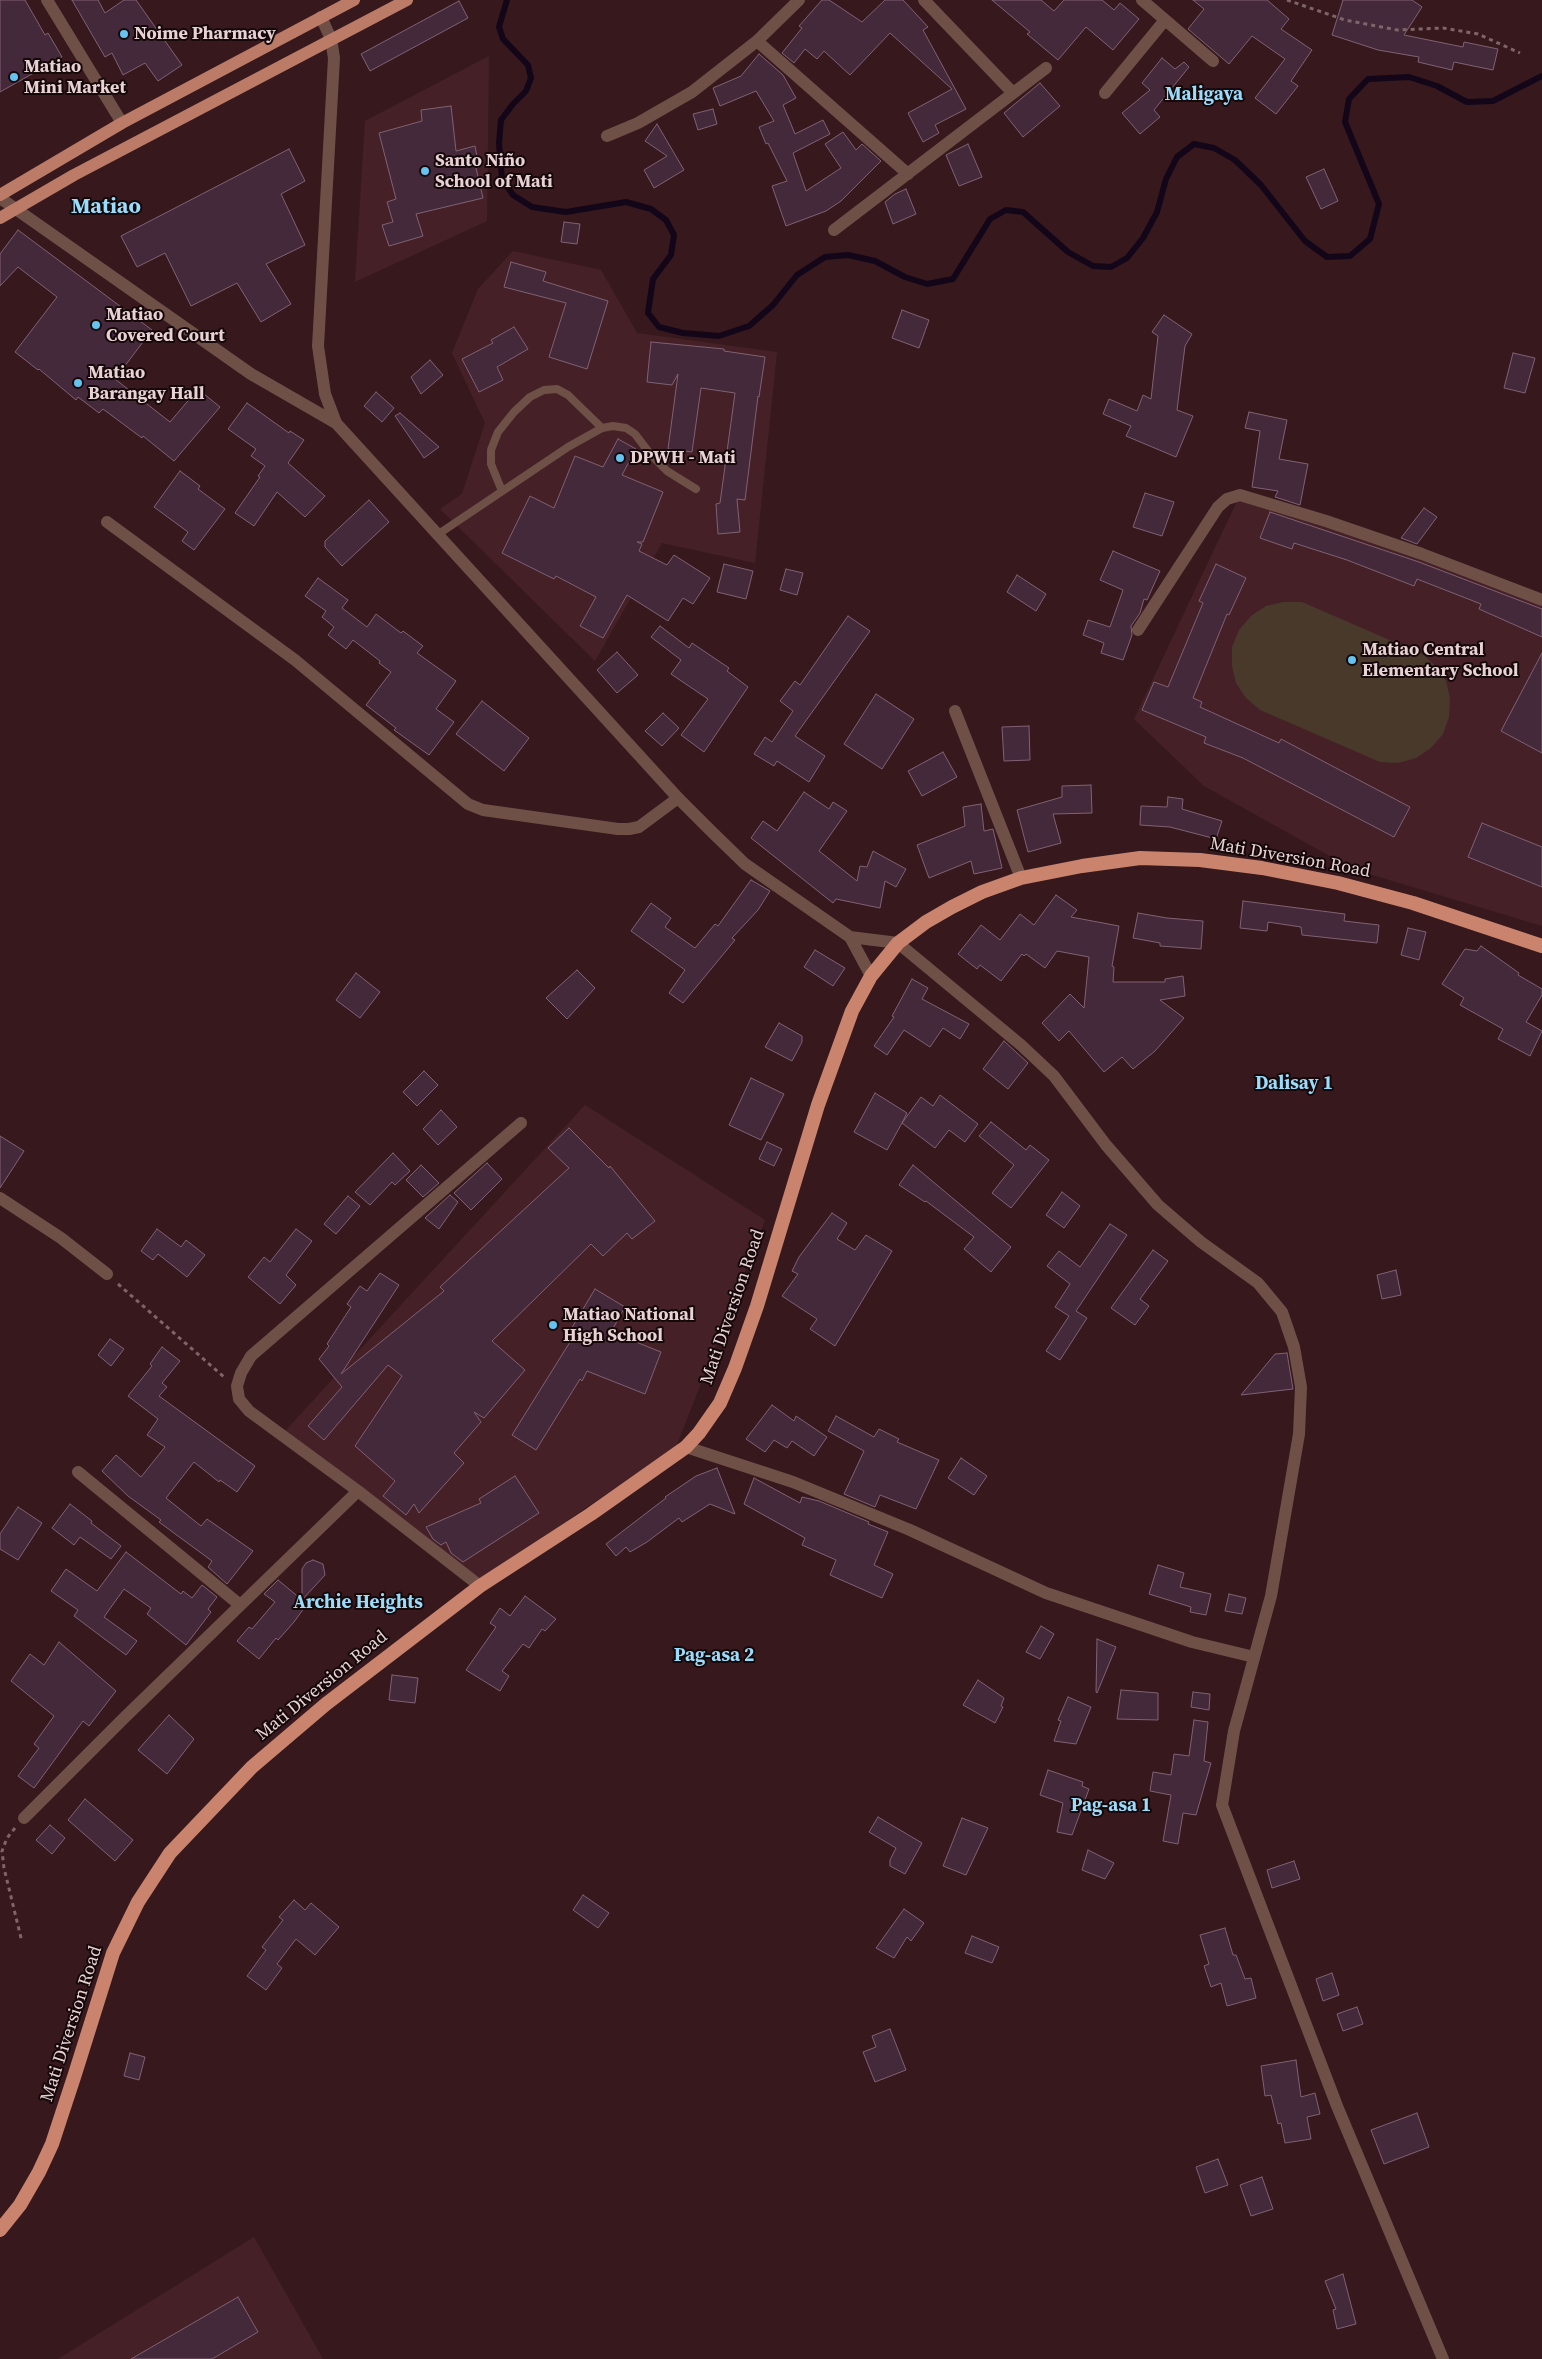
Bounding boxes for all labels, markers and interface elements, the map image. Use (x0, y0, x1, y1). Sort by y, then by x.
place label: Noime Pharmacy (134, 23, 276, 45)
marker: Noime Pharmacy (118, 28, 130, 40)
place label: Matiao Mini Market (24, 56, 126, 98)
marker: Matiao Mini Market (8, 71, 20, 83)
district label: Maligaya (1165, 84, 1243, 106)
place label: Santo Niño School of Mati (435, 150, 553, 192)
marker: Santo Niño School of Mati (419, 165, 431, 177)
district label: Matiao (71, 194, 141, 220)
place label: Matiao Covered Court (106, 304, 225, 346)
marker: Matiao Covered Court (90, 319, 102, 331)
place label: Matiao Barangay Hall (88, 362, 205, 404)
marker: Matiao Barangay Hall (72, 377, 84, 389)
place label: DPWH - Mati (630, 447, 736, 469)
marker: DPWH - Mati (614, 452, 626, 464)
place label: Matiao Central Elementary School (1362, 639, 1519, 682)
marker: Matiao Central Elementary School (1346, 654, 1358, 666)
street label: Mati Diversion Road (1208, 833, 1372, 883)
district label: Dalisay 1 (1255, 1073, 1333, 1095)
street label: Mati Diversion Road (696, 1227, 770, 1387)
place label: Matiao National High School (563, 1304, 695, 1346)
marker: Matiao National High School (547, 1319, 559, 1331)
district label: Archie Heights (293, 1592, 423, 1614)
street label: Mati Diversion Road (252, 1626, 392, 1746)
district label: Pag-asa 2 (674, 1645, 754, 1667)
district label: Pag-asa 1 (1071, 1795, 1151, 1817)
street label: Mati Diversion Road (37, 1943, 107, 2105)

